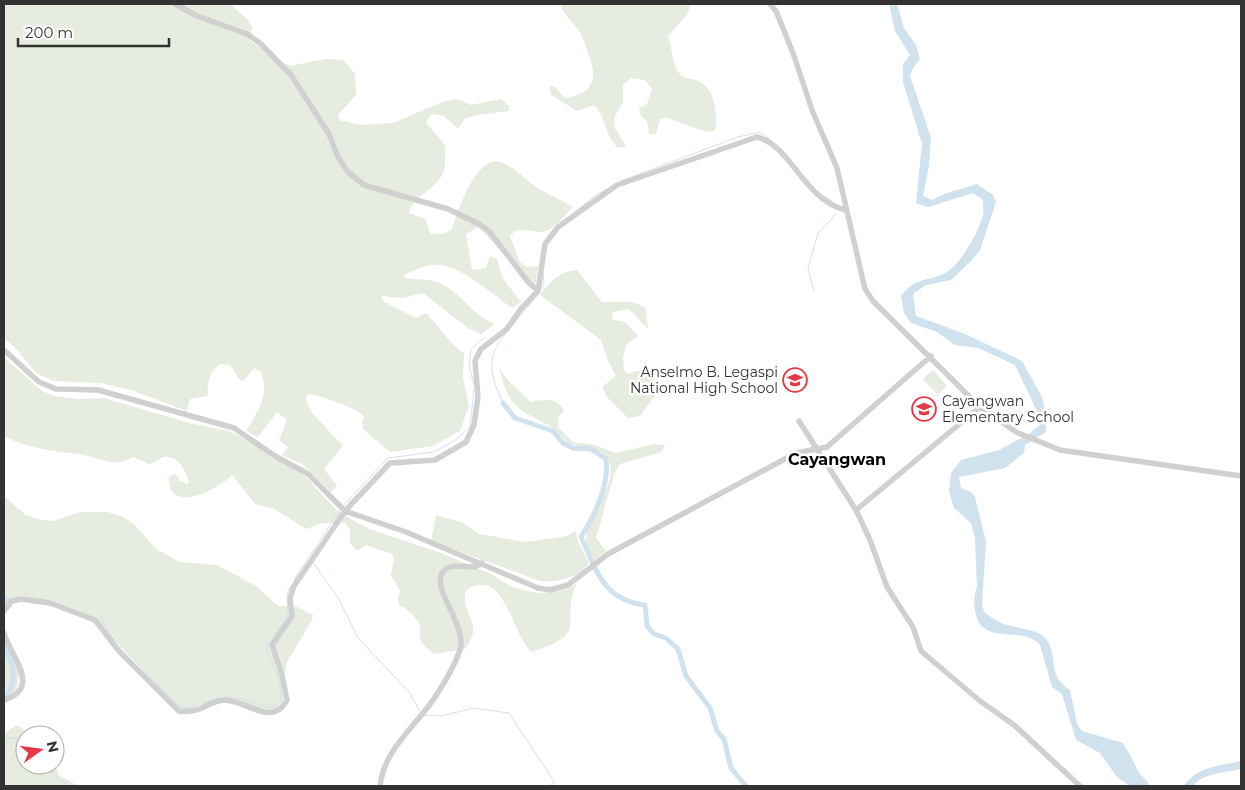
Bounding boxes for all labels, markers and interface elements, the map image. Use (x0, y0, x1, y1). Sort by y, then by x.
scale bar (18, 15, 169, 47)
text: 200 m (25, 23, 73, 42)
place label: Anselmo B. Legaspi National High School (630, 363, 778, 397)
school or university icon: Anselmo B. Legaspi National High School (782, 367, 808, 393)
place label: Cayangwan Elementary School (942, 392, 1074, 426)
school or university icon: Cayangwan Elementary School (911, 396, 937, 422)
district label: Cayangwan (788, 450, 886, 469)
north arrow (15, 725, 65, 775)
text: N (43, 739, 63, 755)

